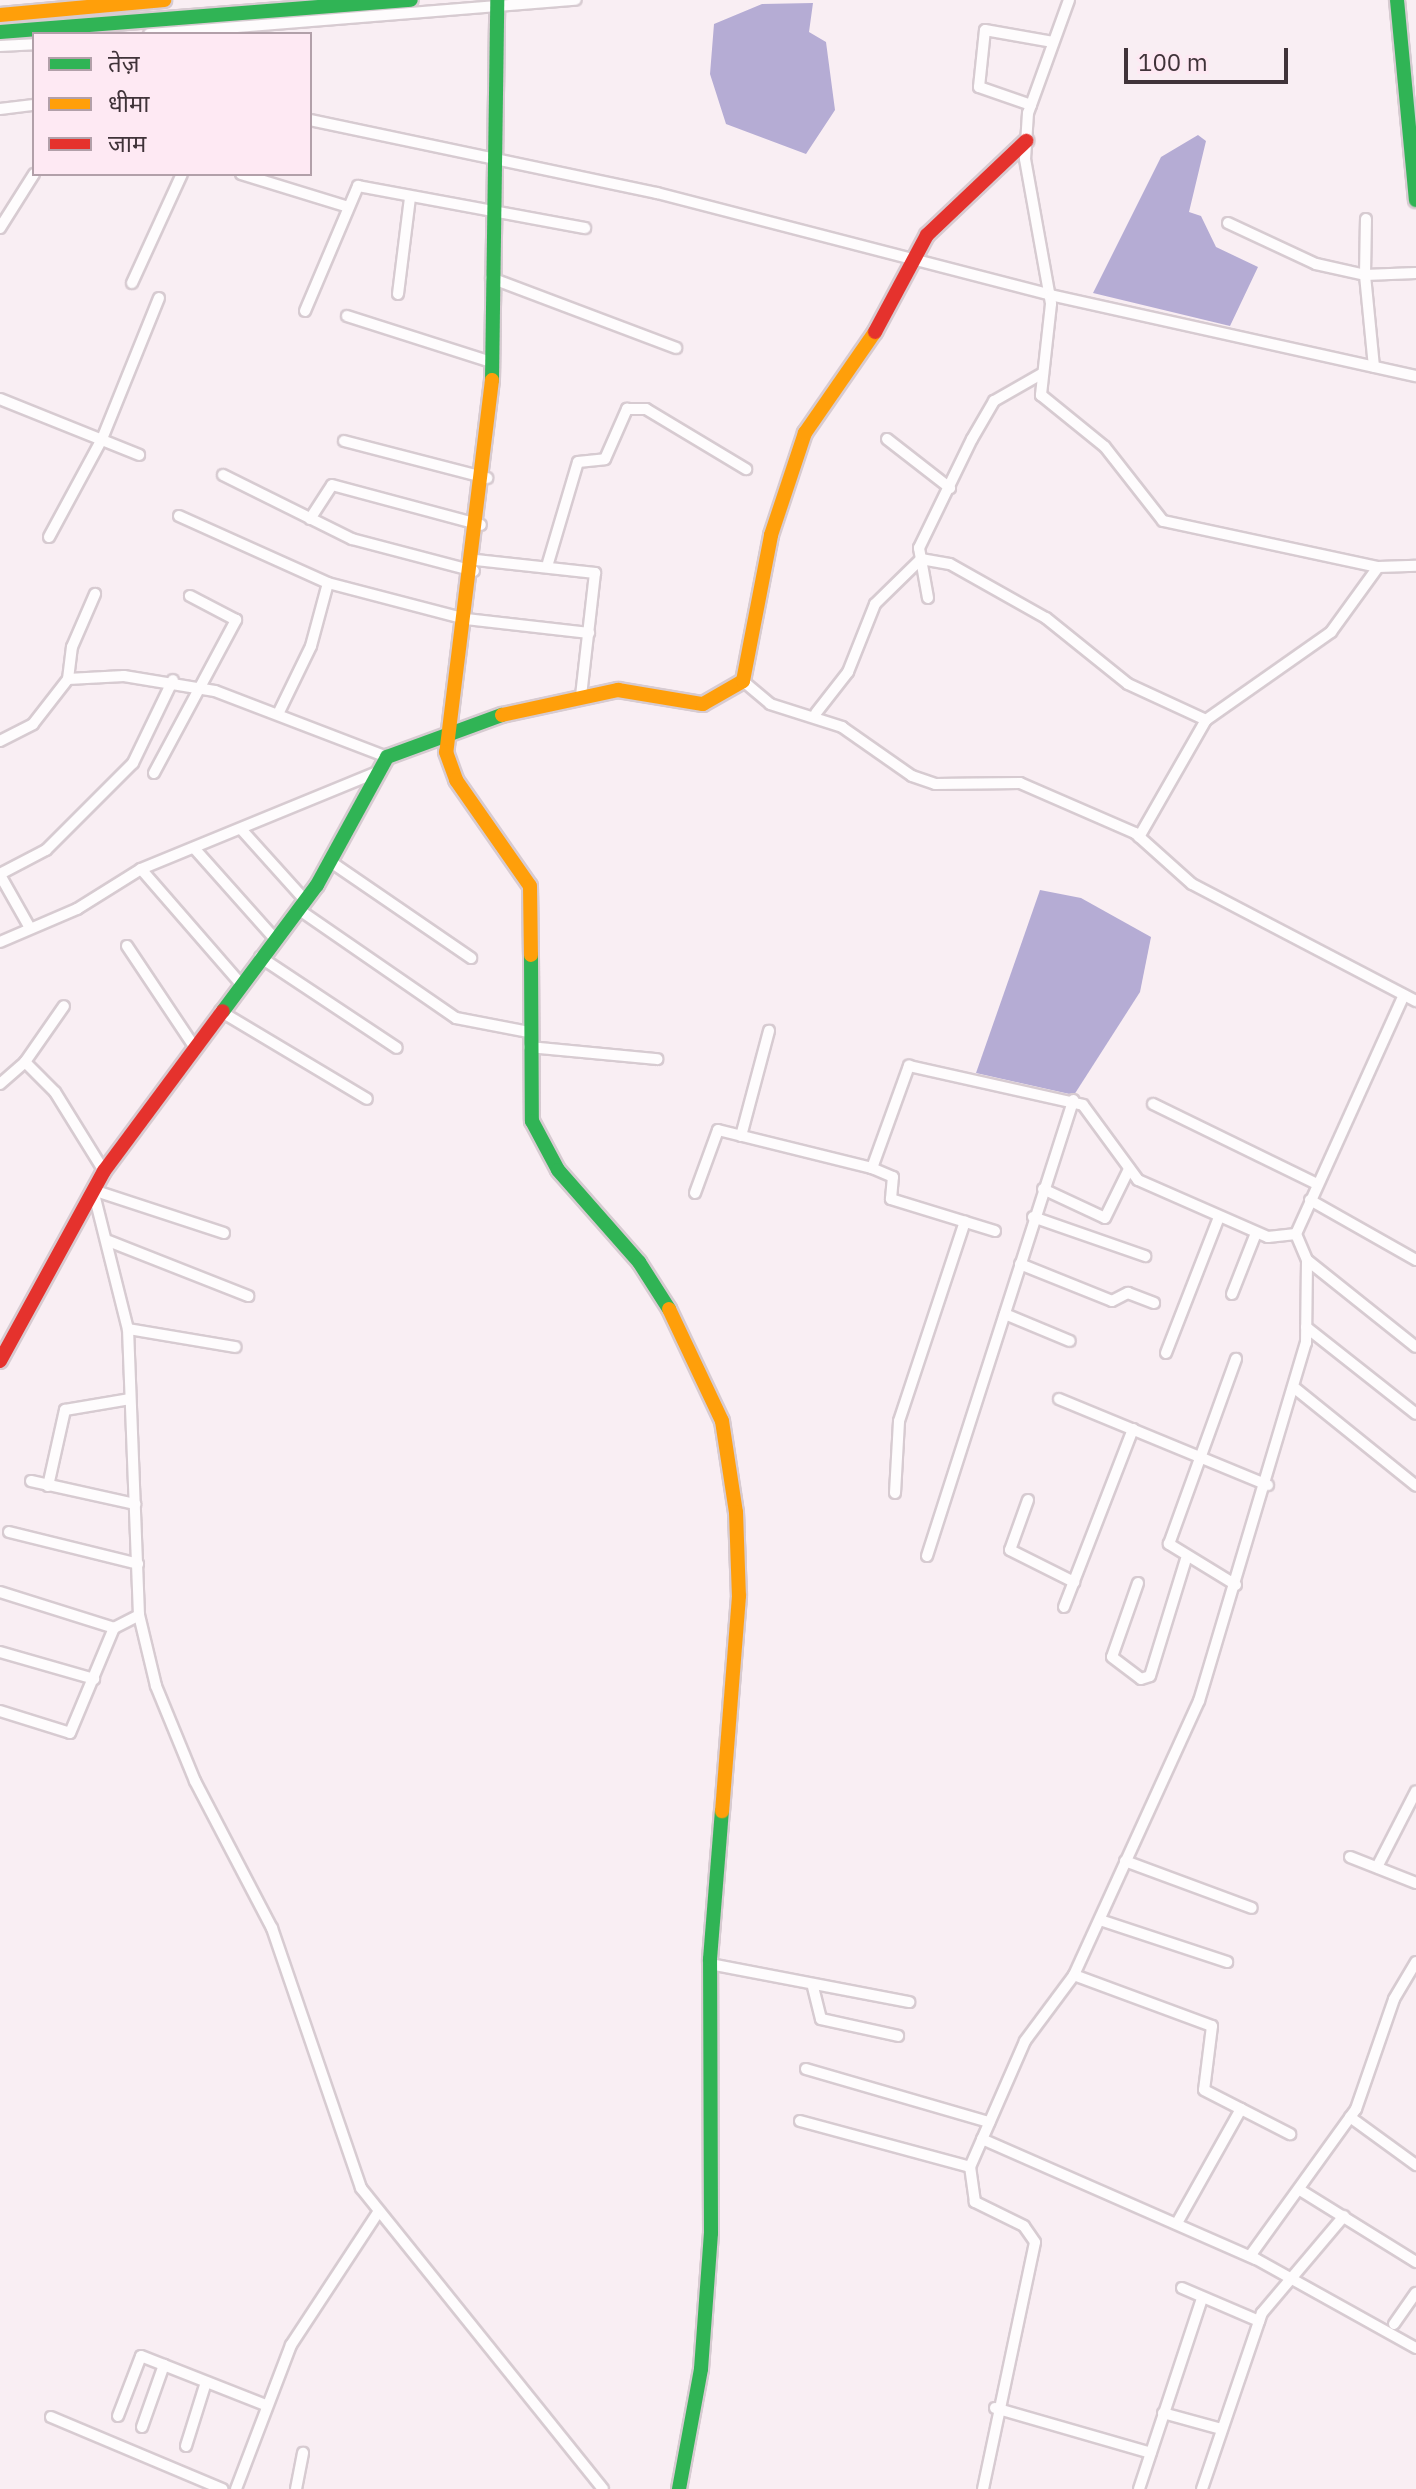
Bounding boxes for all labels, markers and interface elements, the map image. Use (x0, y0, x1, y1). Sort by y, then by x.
legend (32, 32, 312, 176)
scale bar (1128, 32, 1292, 82)
text: 100 m (1138, 46, 1208, 78)
text: तेज़ (108, 47, 140, 79)
text: धीमा (108, 87, 150, 119)
text: जाम (108, 127, 146, 159)

